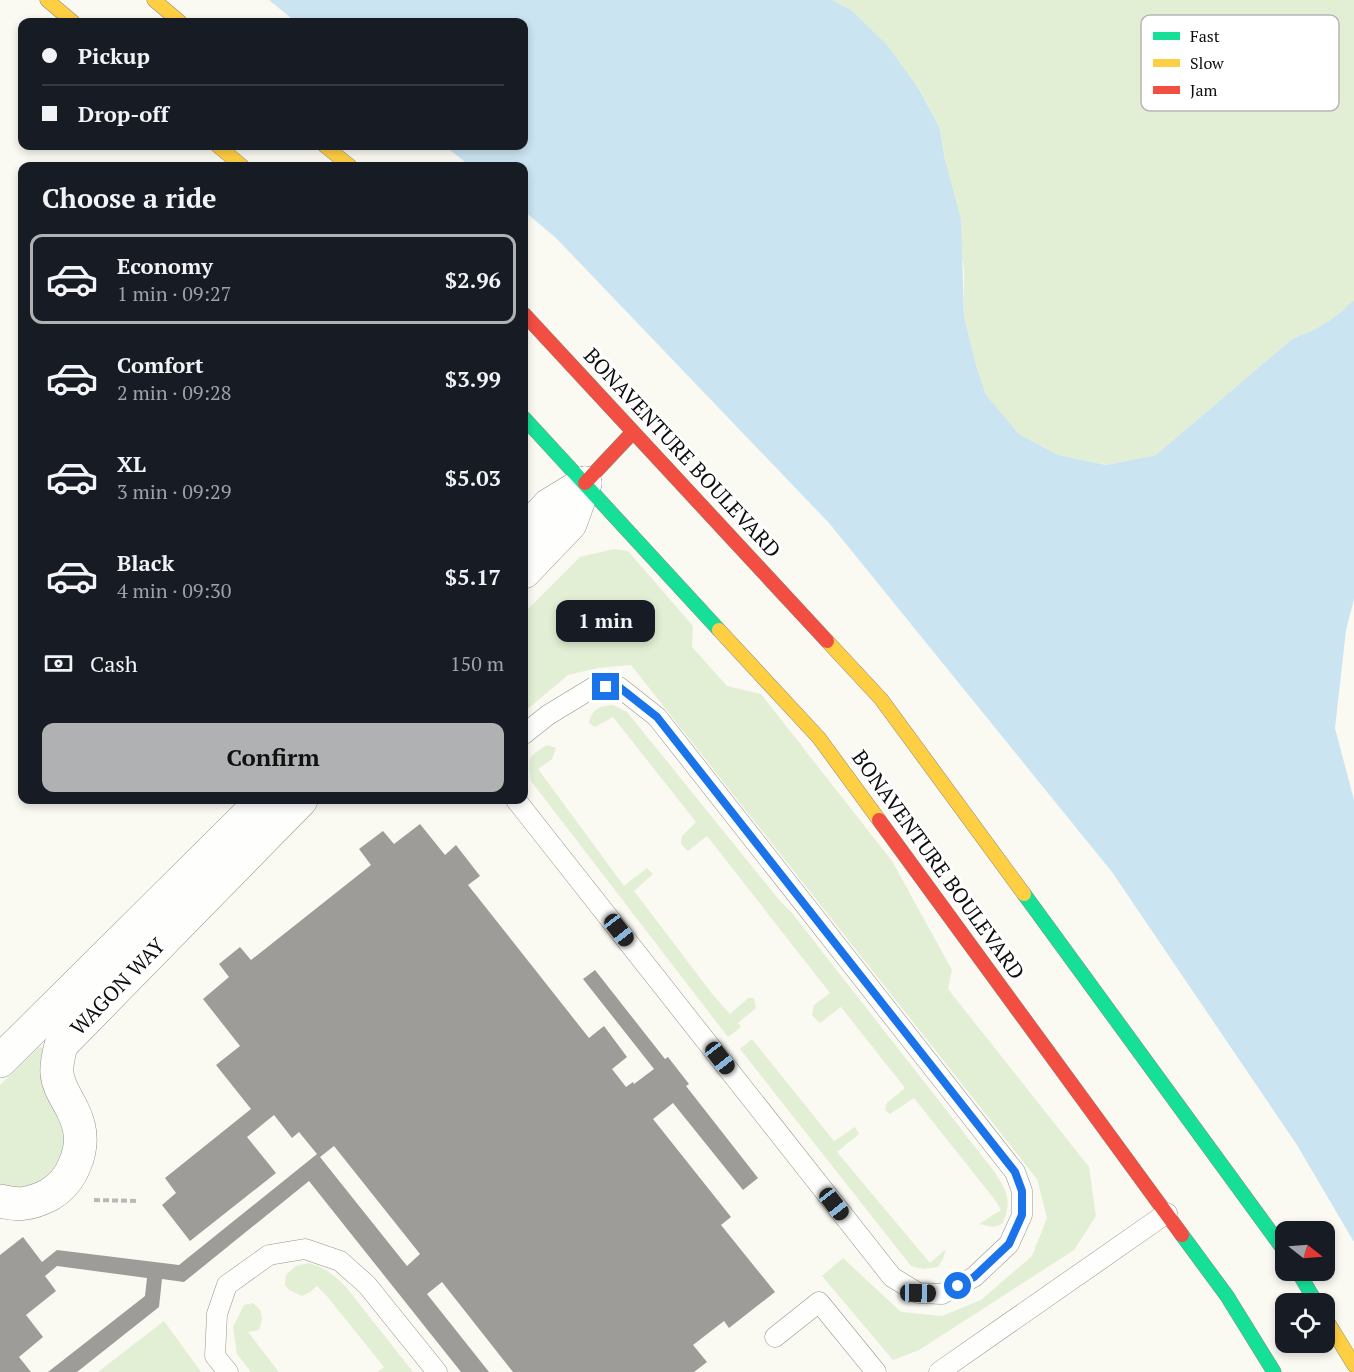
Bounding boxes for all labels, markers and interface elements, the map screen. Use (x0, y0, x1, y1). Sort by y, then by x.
legend (1141, 15, 1339, 111)
text: Fast (1190, 25, 1220, 47)
text: Pickup (78, 41, 150, 70)
text: Slow (1190, 52, 1224, 74)
text: Jam (1190, 79, 1218, 101)
text: Drop-off (78, 99, 169, 128)
text: Choose a ride (42, 180, 217, 216)
text: Economy (117, 251, 213, 280)
icon: car (45, 252, 99, 306)
text: $2.96 (445, 265, 501, 294)
text: 1 min · 09:27 (117, 280, 231, 307)
street label: BONAVENTURE BOULEVARD (578, 342, 787, 563)
text: Comfort (117, 350, 203, 379)
icon: car (45, 351, 99, 405)
text: $3.99 (445, 364, 501, 393)
text: 2 min · 09:28 (117, 379, 231, 406)
text: XL (117, 449, 146, 478)
icon: car (45, 450, 99, 504)
text: $5.03 (445, 463, 501, 492)
text: 3 min · 09:29 (117, 478, 231, 505)
text: Black (117, 548, 174, 577)
icon: car (45, 549, 99, 603)
text: $5.17 (445, 562, 501, 591)
text: 4 min · 09:30 (117, 577, 231, 604)
callout: 1 min (556, 600, 656, 642)
text: 1 min (578, 607, 633, 634)
icon: cash (42, 647, 75, 680)
text: Cash (90, 649, 138, 678)
text: 150 m (450, 650, 504, 677)
route end (592, 673, 619, 700)
button: Confirm (42, 723, 504, 792)
street label: BONAVENTURE BOULEVARD (846, 744, 1032, 985)
car (601, 910, 637, 950)
street label: WAGON WAY (64, 931, 171, 1041)
car (702, 1038, 738, 1078)
car (816, 1184, 852, 1224)
north arrow (1275, 1221, 1335, 1281)
map controls (1275, 1221, 1335, 1353)
route start (944, 1272, 971, 1299)
car (900, 1284, 936, 1302)
button: locate (1275, 1293, 1335, 1353)

